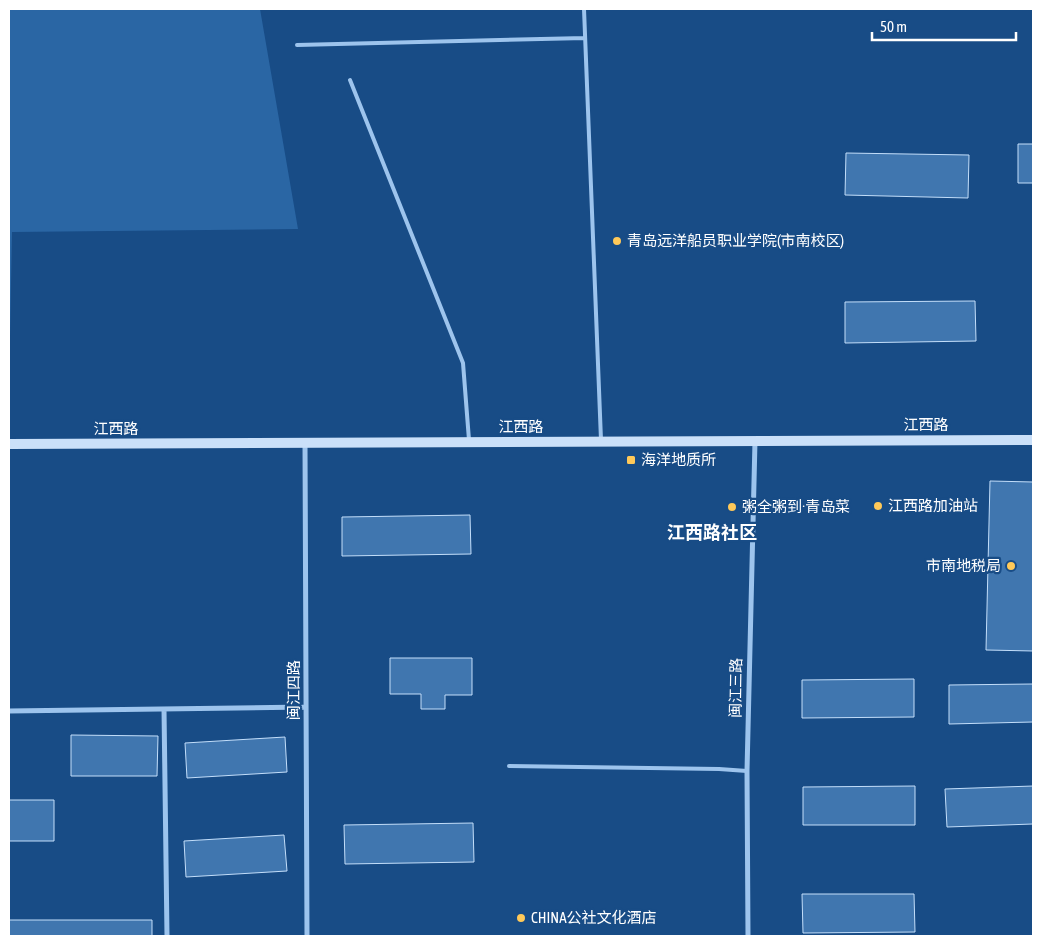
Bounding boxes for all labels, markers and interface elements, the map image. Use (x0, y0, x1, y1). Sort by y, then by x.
scale bar (872, 10, 1016, 42)
text: 50 m (880, 18, 907, 35)
place label: 青岛远洋船员职业学院(市南校区) (627, 232, 844, 249)
marker: 青岛远洋船员职业学院(市南校区) (611, 235, 623, 247)
street label: 江西路 (903, 416, 949, 433)
street label: 江西路 (498, 418, 544, 435)
street label: 江西路 (93, 420, 139, 437)
place label: 海洋地质所 (641, 451, 716, 468)
marker: 海洋地质所 (625, 454, 637, 466)
place label: 江西路加油站 (888, 497, 978, 514)
place label: 粥全粥到·青岛菜 (742, 498, 850, 515)
marker: 江西路加油站 (872, 500, 884, 512)
marker: 粥全粥到·青岛菜 (726, 501, 738, 513)
district label: 江西路社区 (667, 522, 757, 543)
place label: 市南地税局 (926, 557, 1001, 574)
marker: 市南地税局 (1005, 560, 1017, 572)
street label: 闽江三路 (726, 658, 745, 718)
street label: 闽江四路 (285, 660, 302, 720)
place label: CHINA公社文化酒店 (531, 909, 657, 926)
marker: CHINA公社文化酒店 (515, 912, 527, 924)

